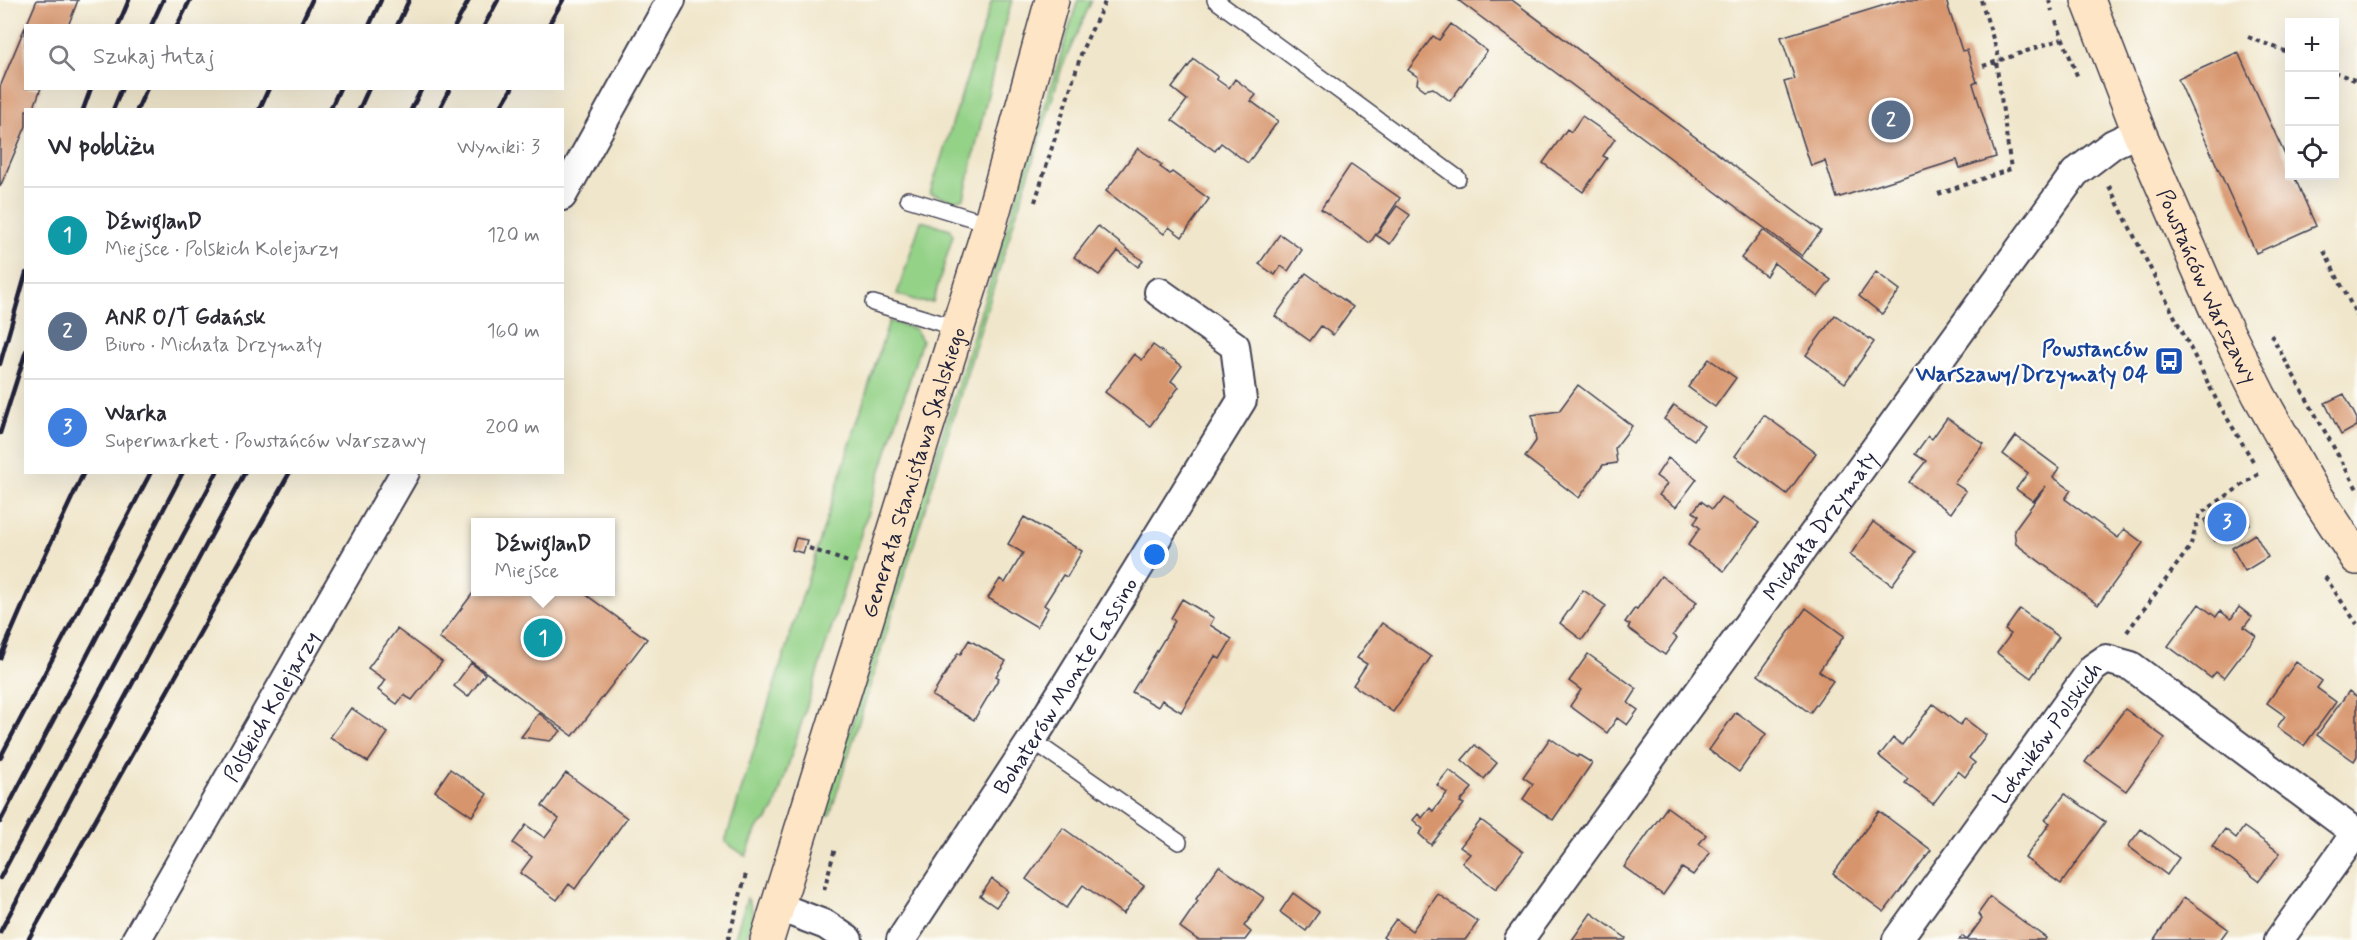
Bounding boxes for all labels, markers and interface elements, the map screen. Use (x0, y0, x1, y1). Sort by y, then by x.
map controls (2285, 18, 2339, 180)
button: + (2285, 18, 2339, 72)
search box (24, 24, 564, 90)
icon: search (45, 41, 78, 74)
text: Szukaj tutaj (93, 43, 215, 71)
button: − (2285, 72, 2339, 126)
pin: 2 (1872, 98, 1910, 142)
button: locate (2285, 126, 2339, 180)
text: W pobliżu (48, 130, 154, 164)
text: Wyniki: 3 (457, 134, 540, 161)
street label: Powstańców Warszawy (2149, 185, 2263, 389)
text: DźwiglanD (105, 208, 202, 236)
text: 1 (63, 222, 72, 249)
text: 120 m (487, 222, 540, 249)
text: Miejsce · Polskich Kolejarzy (105, 236, 339, 263)
text: ANR O/T Gdańsk (105, 304, 266, 332)
text: 2 (63, 318, 72, 345)
text: 160 m (487, 318, 540, 345)
street label: Generała Stanisława Skalskiego (856, 324, 973, 622)
text: Biuro · Michała Drzymały (105, 332, 322, 359)
place label: Powstanców Warszawy/Drzymały 04 (1915, 336, 2149, 390)
bus stop icon: Powstanców Warszawy/Drzymały 04 (2153, 345, 2185, 377)
text: Warka (105, 400, 167, 428)
text: 3 (63, 414, 72, 441)
text: 200 m (485, 414, 540, 441)
text: Supermarket · Powstańców Warszawy (105, 428, 426, 455)
street label: Michała Drzymały (1758, 446, 1885, 607)
pin: 3 (2208, 500, 2246, 544)
popup (471, 518, 615, 596)
text: DźwiglanD (495, 530, 591, 558)
your location (1140, 540, 1169, 569)
text: Miejsce (495, 558, 559, 585)
street label: Bohaterów Monte Cassino (988, 573, 1145, 800)
pin: 1 (524, 616, 562, 660)
street label: Polskich Kolejarzy (218, 626, 327, 787)
street label: Lotników Polskich (1988, 657, 2109, 810)

